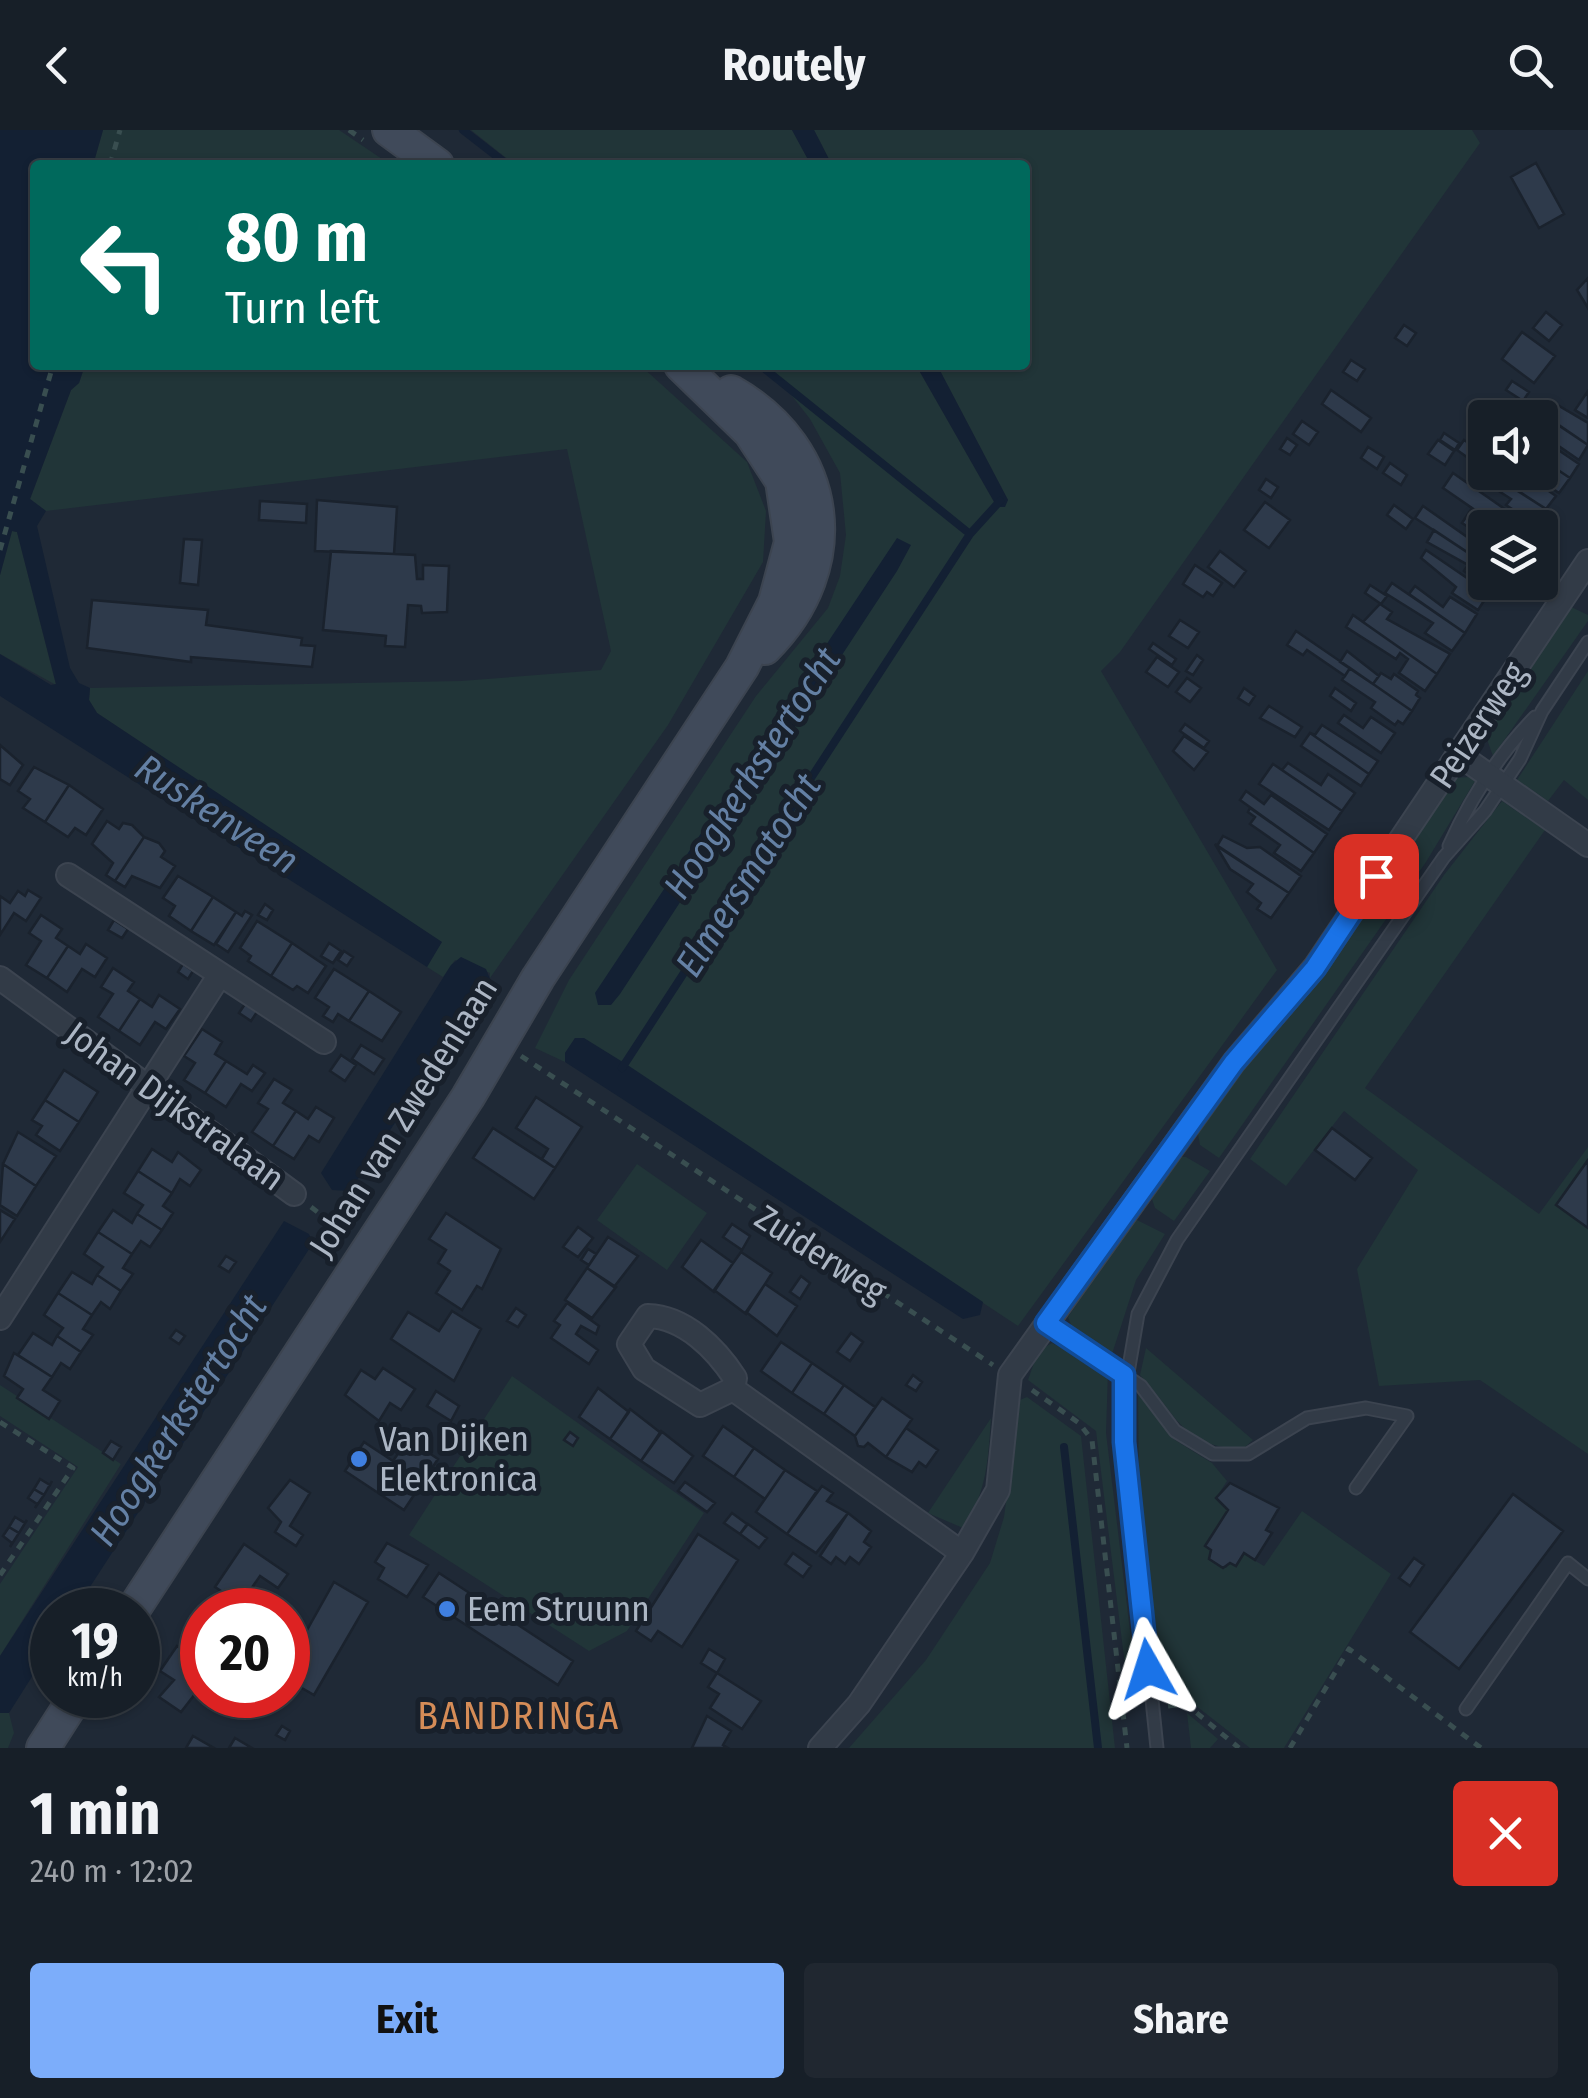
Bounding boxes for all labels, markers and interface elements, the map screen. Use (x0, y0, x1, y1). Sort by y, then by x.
icon: back (30, 38, 85, 93)
text: Routely (722, 38, 866, 92)
icon: search (1503, 38, 1558, 93)
text: 80 m (225, 196, 368, 280)
icon: left (60, 200, 190, 330)
text: Turn left (225, 281, 380, 335)
map controls (1468, 400, 1558, 600)
button: sound (1468, 400, 1558, 490)
button: layers (1468, 510, 1558, 600)
water label: Hoogkerkstertocht (654, 638, 851, 907)
street label: Peizerweg (1421, 653, 1536, 796)
water label: Ruskenveen (127, 744, 307, 884)
water label: Elmersmatocht (665, 765, 831, 985)
pin (1334, 834, 1419, 919)
icon: arrive (1349, 849, 1404, 904)
street label: Johan van Zwedenlaan (300, 969, 506, 1265)
street label: Johan Dijkstralaan (57, 1013, 293, 1199)
street label: Zuiderweg (748, 1196, 895, 1312)
water label: Hoogkerkstertocht (80, 1285, 277, 1554)
place label: Van Dijken Elektronica (379, 1418, 538, 1500)
marker: Van Dijken Elektronica (348, 1448, 370, 1470)
speed limit sign: 20 (180, 1588, 310, 1718)
place label: Eem Struunn (467, 1588, 650, 1630)
marker: Eem Struunn (436, 1598, 458, 1620)
text: 19 (71, 1611, 118, 1671)
position arrow (1096, 1617, 1200, 1721)
text: km/h (67, 1663, 123, 1693)
district label: BANDRINGA (417, 1693, 621, 1739)
text: 1 min (30, 1778, 161, 1850)
button: close (1453, 1781, 1558, 1886)
text: 240 m · 12:02 (30, 1852, 193, 1890)
button: Exit (30, 1963, 784, 2078)
button: Share (804, 1963, 1558, 2078)

